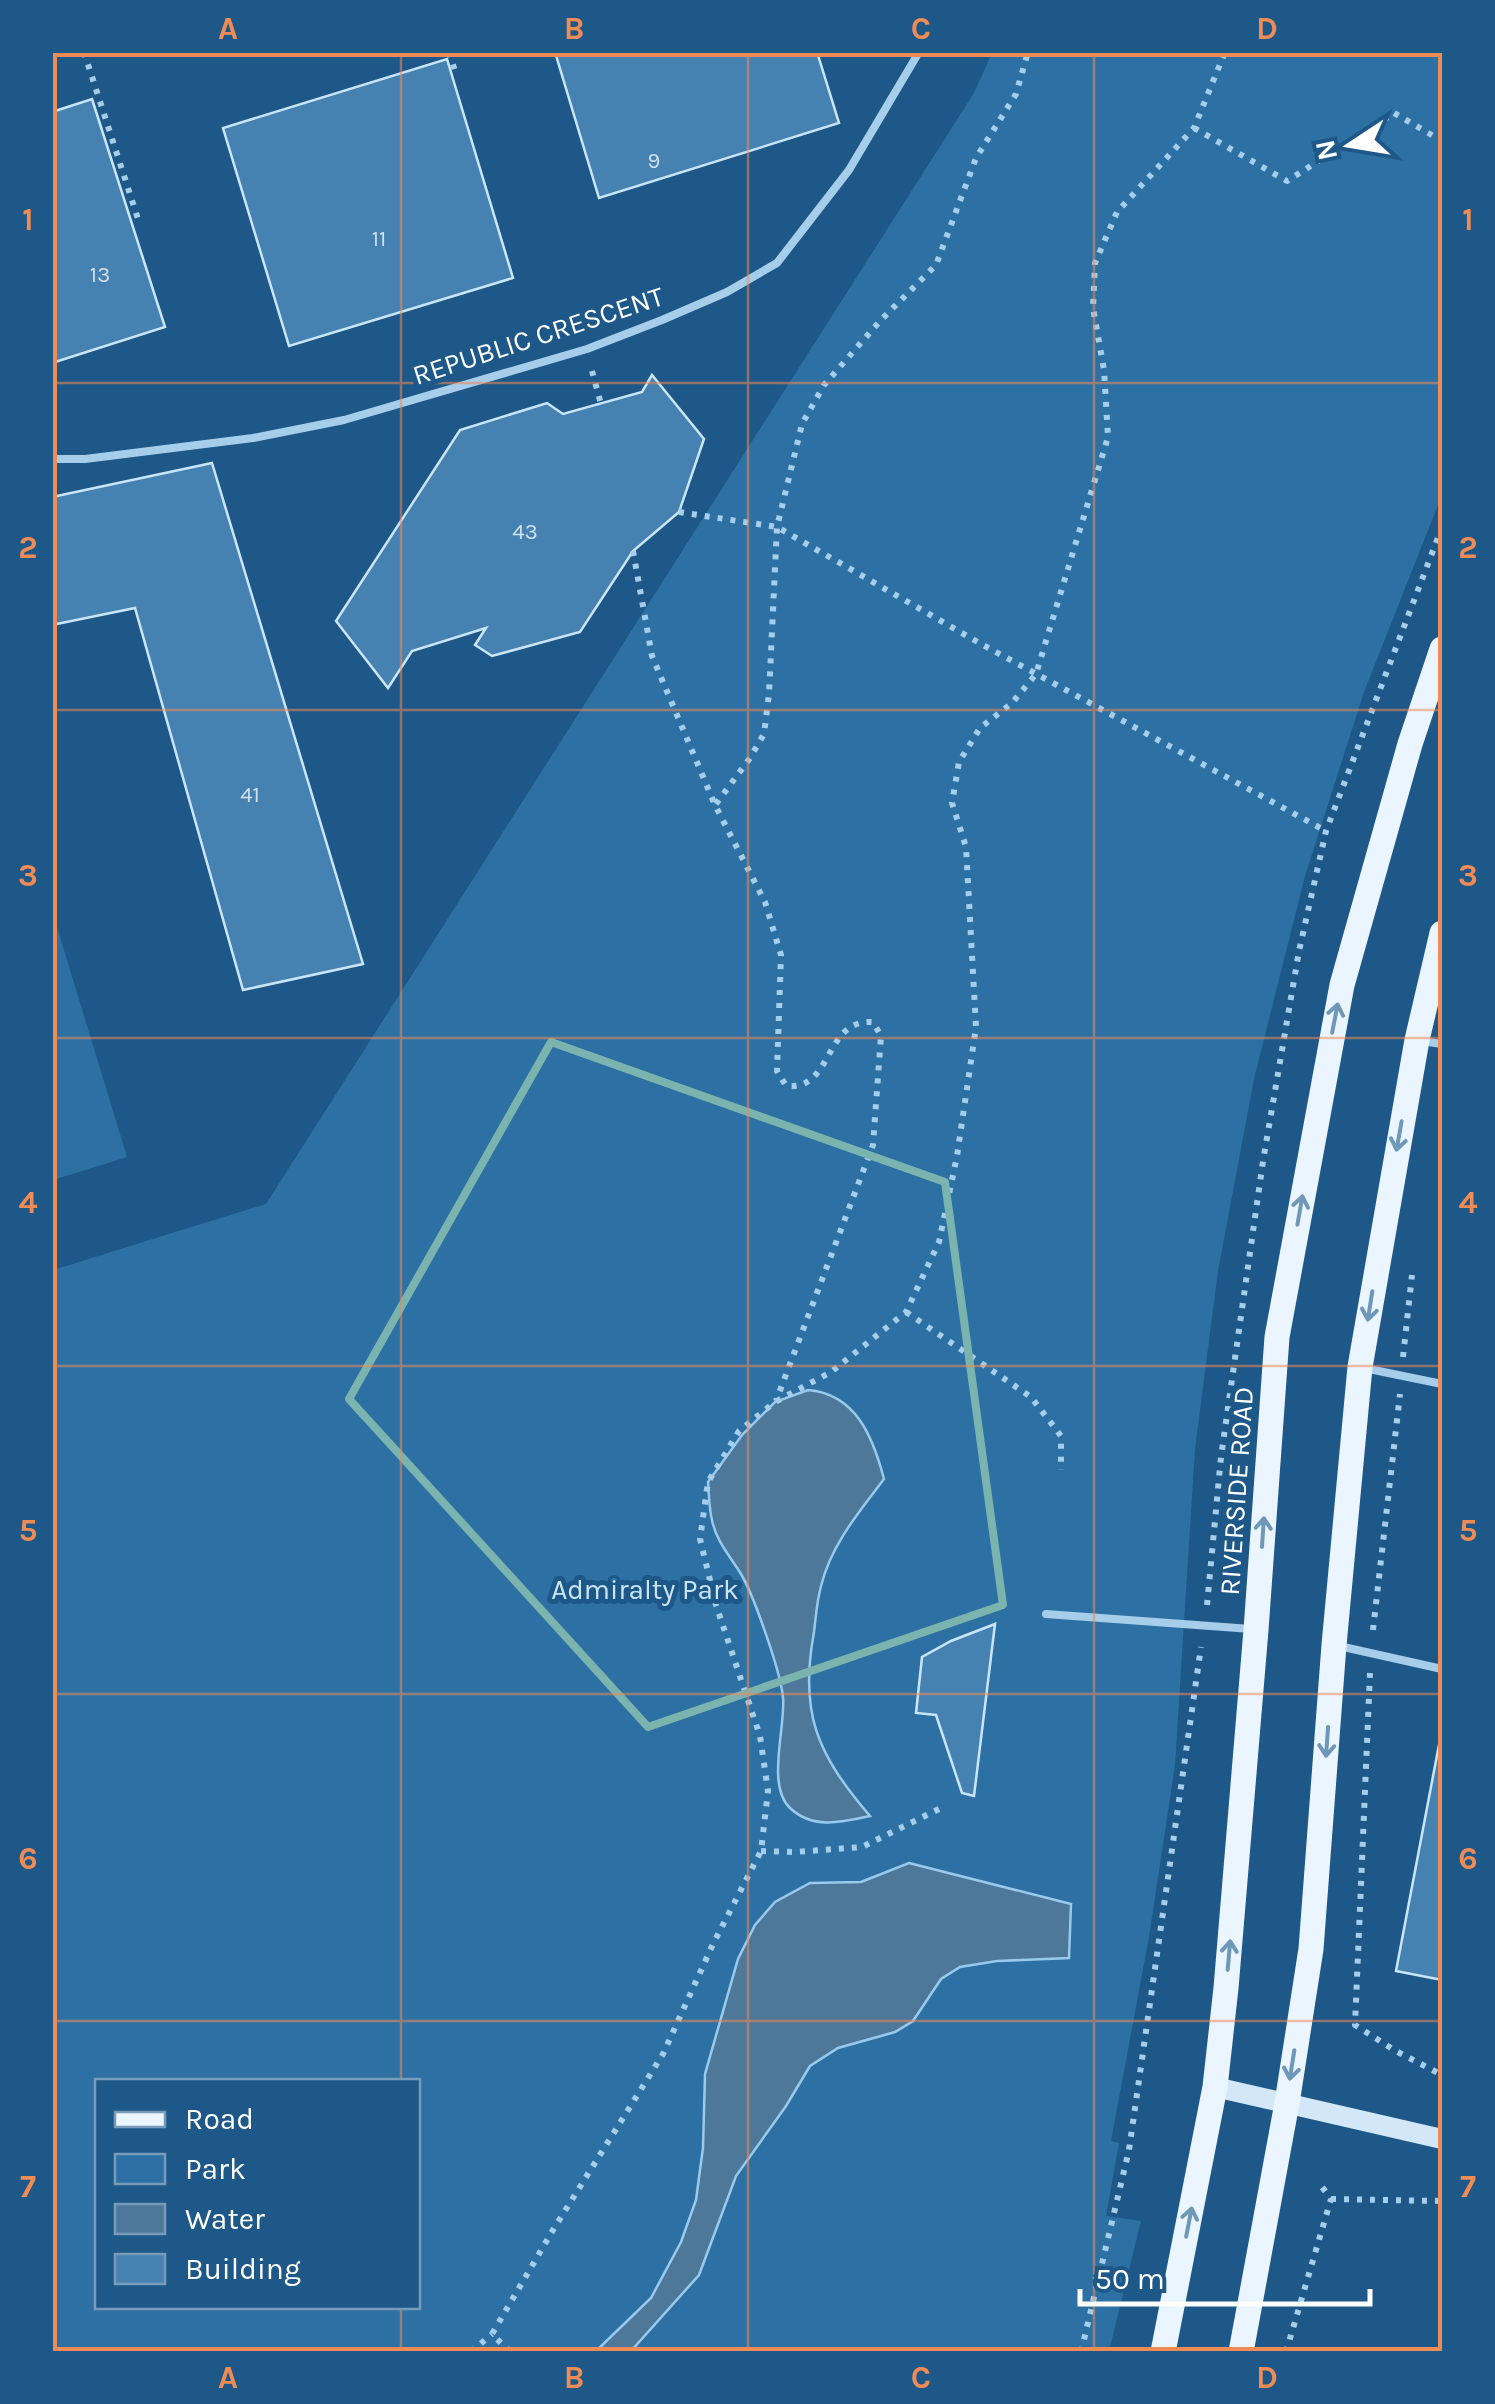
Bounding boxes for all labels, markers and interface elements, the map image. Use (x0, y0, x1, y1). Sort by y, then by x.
text: A (218, 10, 238, 47)
text: B (564, 10, 584, 47)
text: C (911, 10, 931, 47)
text: D (1256, 10, 1278, 47)
north arrow (1300, 95, 1400, 195)
text: N (1308, 137, 1344, 163)
house number: 9 (648, 148, 660, 174)
text: 1 (22, 201, 34, 238)
text: 1 (1462, 201, 1474, 238)
house number: 11 (372, 226, 386, 252)
house number: 13 (90, 262, 110, 288)
street label: REPUBLIC CRESCENT (409, 279, 668, 392)
house number: 43 (512, 519, 538, 545)
text: 2 (18, 529, 38, 566)
text: 2 (1458, 529, 1478, 566)
house number: 41 (240, 782, 260, 808)
text: 3 (18, 857, 38, 894)
text: 3 (1458, 857, 1478, 894)
one-way arrow (1327, 1003, 1346, 1035)
one-way arrow (1389, 1119, 1408, 1152)
text: 4 (18, 1184, 38, 1221)
text: 4 (1458, 1184, 1478, 1221)
one-way arrow (1291, 1195, 1310, 1227)
one-way arrow (1360, 1289, 1379, 1321)
street label: RIVERSIDE ROAD (1213, 1386, 1260, 1596)
text: 5 (19, 1512, 37, 1549)
text: 5 (1459, 1512, 1477, 1549)
one-way arrow (1254, 1517, 1273, 1549)
park label: Admiralty Park (551, 1573, 739, 1606)
one-way arrow (1317, 1726, 1336, 1758)
text: 6 (18, 1840, 38, 1877)
text: 6 (1458, 1840, 1478, 1877)
one-way arrow (1220, 1940, 1239, 1972)
one-way arrow (1283, 2049, 1301, 2081)
legend (95, 2079, 420, 2309)
text: Road (185, 2101, 254, 2137)
text: Park (185, 2151, 246, 2187)
text: 7 (20, 2168, 36, 2205)
text: 7 (1460, 2168, 1476, 2205)
text: Water (185, 2201, 265, 2237)
one-way arrow (1180, 2206, 1199, 2238)
scale bar (1080, 2244, 1370, 2306)
text: Building (185, 2251, 301, 2287)
text: 50 m (1095, 2261, 1165, 2297)
text: A (218, 2359, 238, 2396)
text: B (564, 2359, 584, 2396)
text: C (911, 2359, 931, 2396)
text: D (1256, 2359, 1278, 2396)

